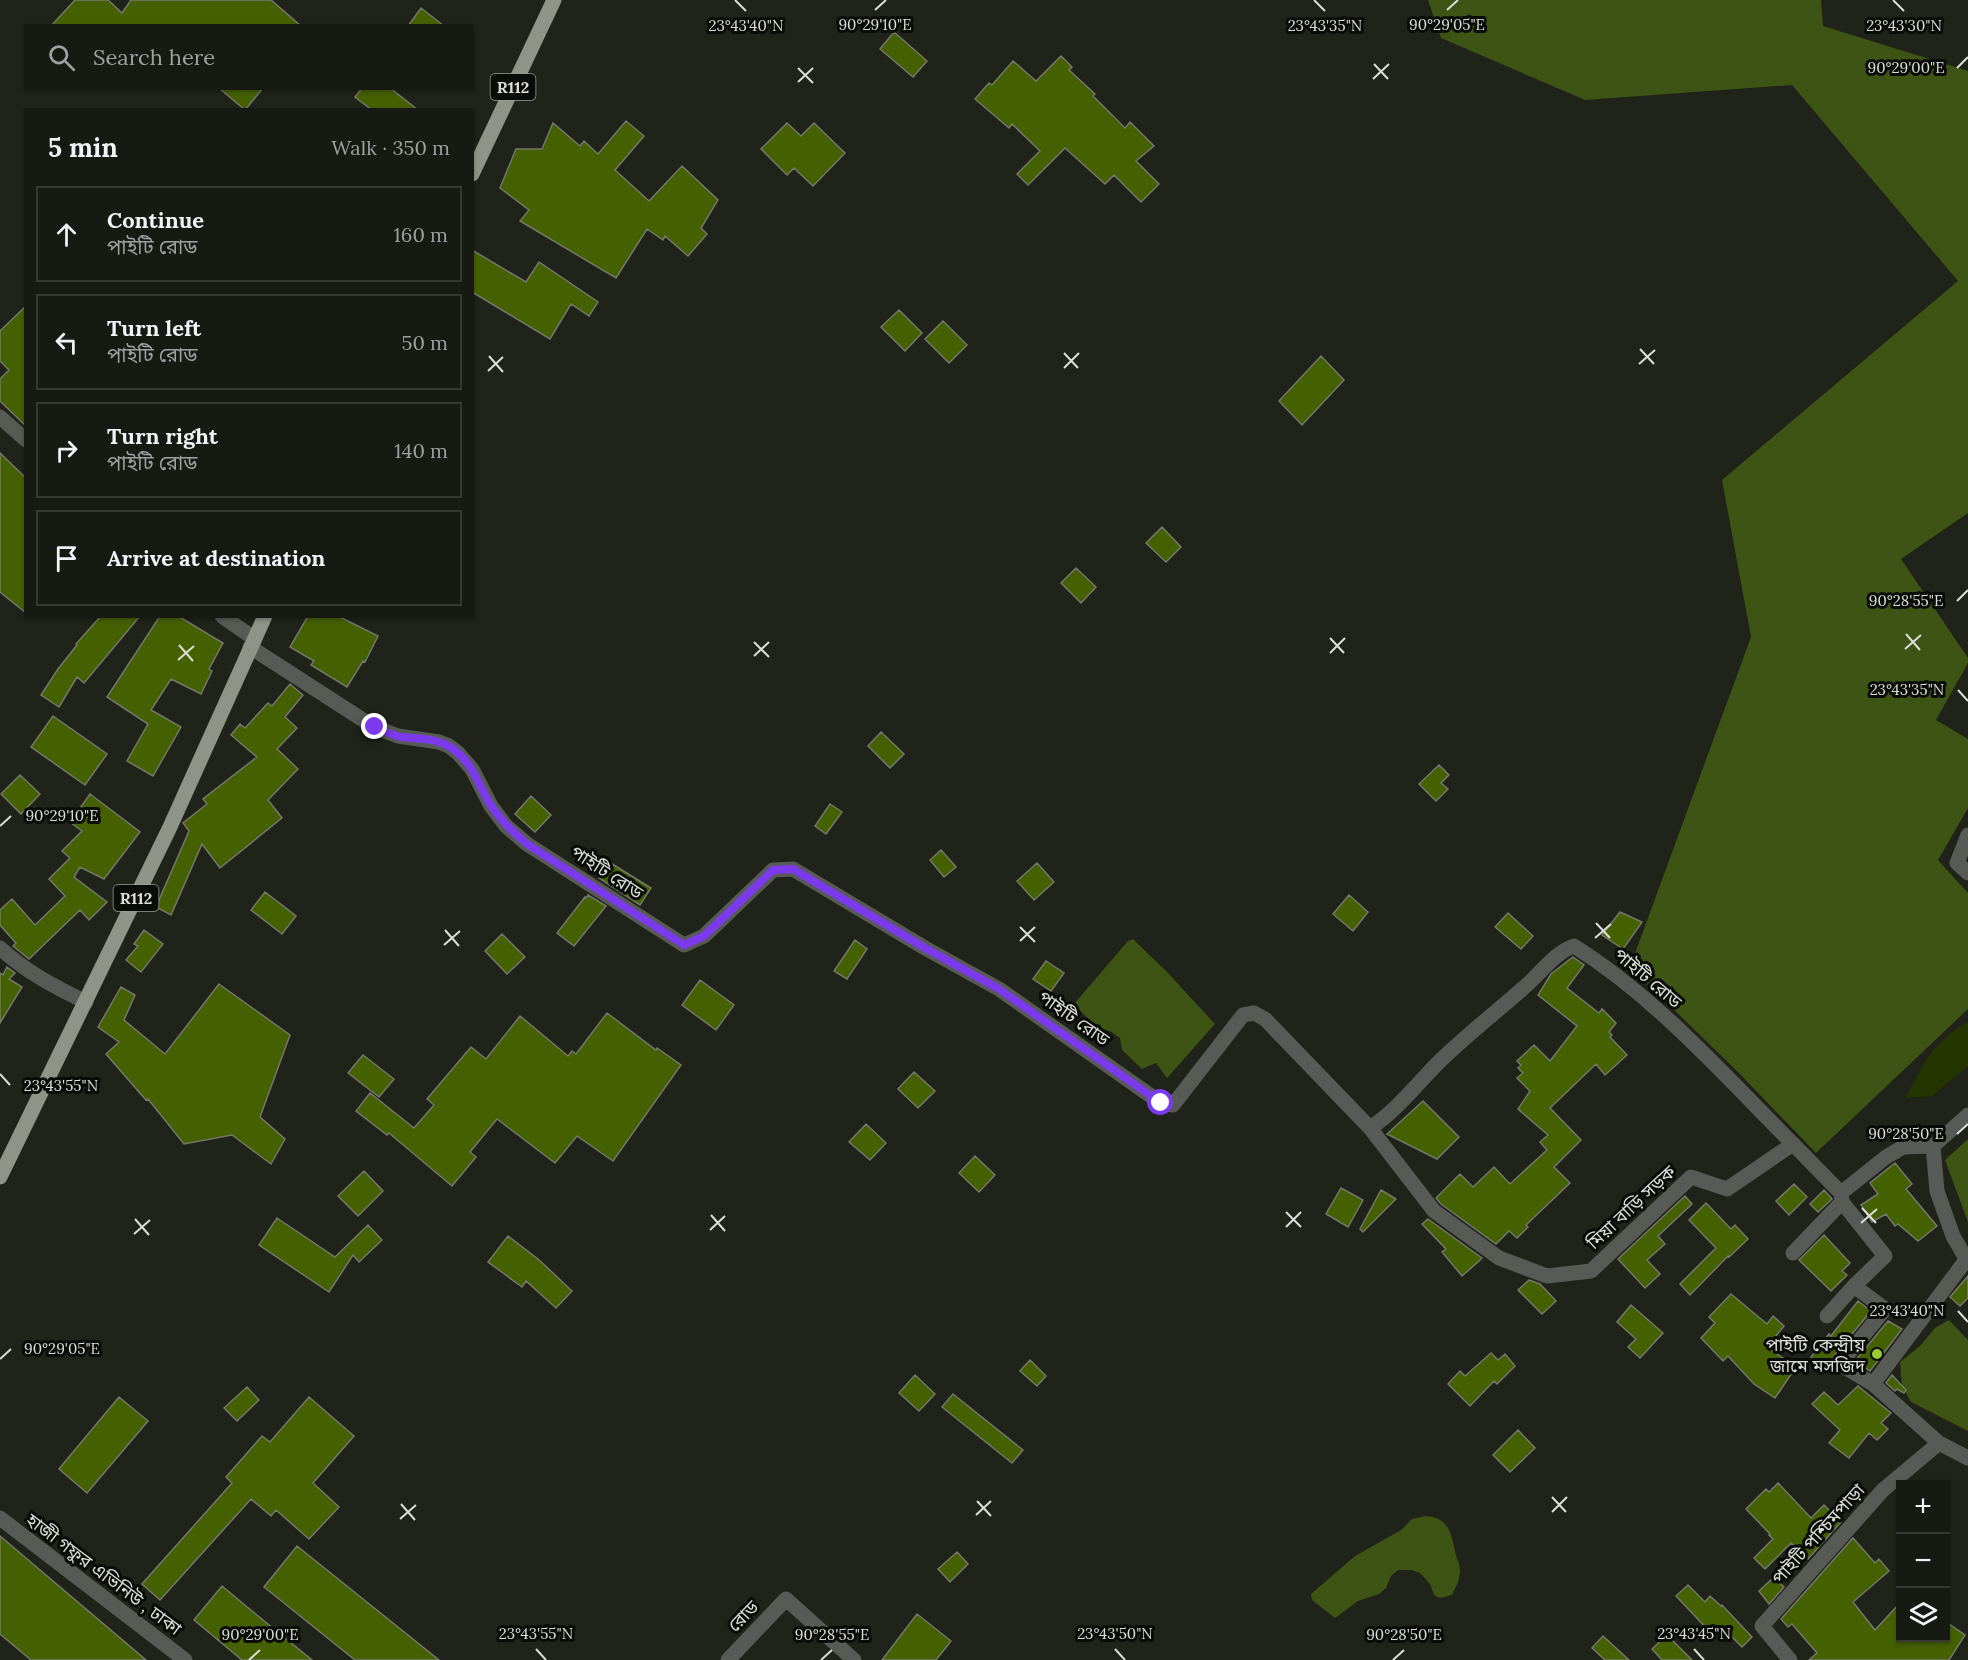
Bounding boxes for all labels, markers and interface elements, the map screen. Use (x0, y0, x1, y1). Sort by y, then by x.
text: 90°29'10"E (838, 15, 912, 34)
text: 90°29'05"E (1409, 15, 1485, 34)
text: 23°43'40"N (709, 16, 783, 35)
text: 23°43'35"N (1288, 16, 1362, 35)
text: 23°43'30"N (1866, 16, 1942, 35)
search box (24, 24, 474, 90)
icon: search (45, 41, 78, 74)
text: Search here (93, 43, 215, 71)
text: 90°29'00"E (1867, 58, 1945, 77)
road number: R112 (490, 74, 536, 100)
text: 5 min (48, 131, 118, 164)
text: Walk · 350 m (331, 135, 450, 160)
text: Continue (107, 206, 204, 234)
icon: ahead (50, 218, 83, 251)
text: 160 m (394, 222, 448, 247)
text: পাইটি রোড (107, 234, 198, 259)
text: Turn left (107, 314, 201, 342)
icon: left (50, 326, 83, 359)
text: 50 m (402, 330, 448, 355)
text: পাইটি রোড (107, 342, 198, 367)
text: Turn right (107, 422, 218, 450)
icon: right (50, 434, 83, 467)
text: 140 m (394, 438, 448, 463)
text: পাইটি রোড (107, 450, 198, 475)
icon: arrive (50, 542, 83, 575)
text: Arrive at destination (107, 544, 325, 572)
text: 90°28'55"E (1869, 591, 1943, 610)
text: 23°43'35"N (1870, 680, 1944, 699)
route end (361, 713, 387, 739)
text: 90°29'10"E (25, 806, 99, 825)
street label: পাইটি রোড (567, 840, 648, 904)
road number: R112 (114, 885, 158, 911)
street label: পাইটি রোড (1609, 943, 1687, 1013)
street label: পাইটি রোড (1034, 985, 1114, 1051)
text: 23°43'55"N (24, 1076, 98, 1095)
route start (1147, 1089, 1173, 1115)
text: 90°28'50"E (1868, 1124, 1944, 1143)
street label: মিয়া বাড়ি সড়ক (1581, 1160, 1681, 1255)
text: 23°43'40"N (1870, 1301, 1944, 1320)
place label: পাইটি কেন্দ্রীয় জামে মসজিদ (1766, 1333, 1866, 1377)
text: 90°29'05"E (24, 1339, 100, 1358)
marker: পাইটি কেন্দ্রীয় জামে মসজিদ (1870, 1347, 1884, 1361)
street label: পাইটি পশ্চিমপাড়া (1767, 1479, 1869, 1589)
map controls (1896, 1480, 1950, 1642)
button: + (1896, 1480, 1950, 1534)
street label: হাজী গফুর এভিনিউ , ঢাকা (21, 1507, 186, 1640)
button: − (1896, 1534, 1950, 1588)
button: layers (1896, 1588, 1950, 1642)
street label: রোড (723, 1595, 763, 1637)
text: 23°43'55"N (499, 1624, 573, 1643)
text: 23°43'50"N (1077, 1624, 1153, 1643)
text: 23°43'45"N (1657, 1624, 1731, 1643)
text: 90°29'00"E (221, 1625, 299, 1644)
text: 90°28'55"E (795, 1625, 869, 1644)
text: 90°28'50"E (1366, 1625, 1442, 1644)

